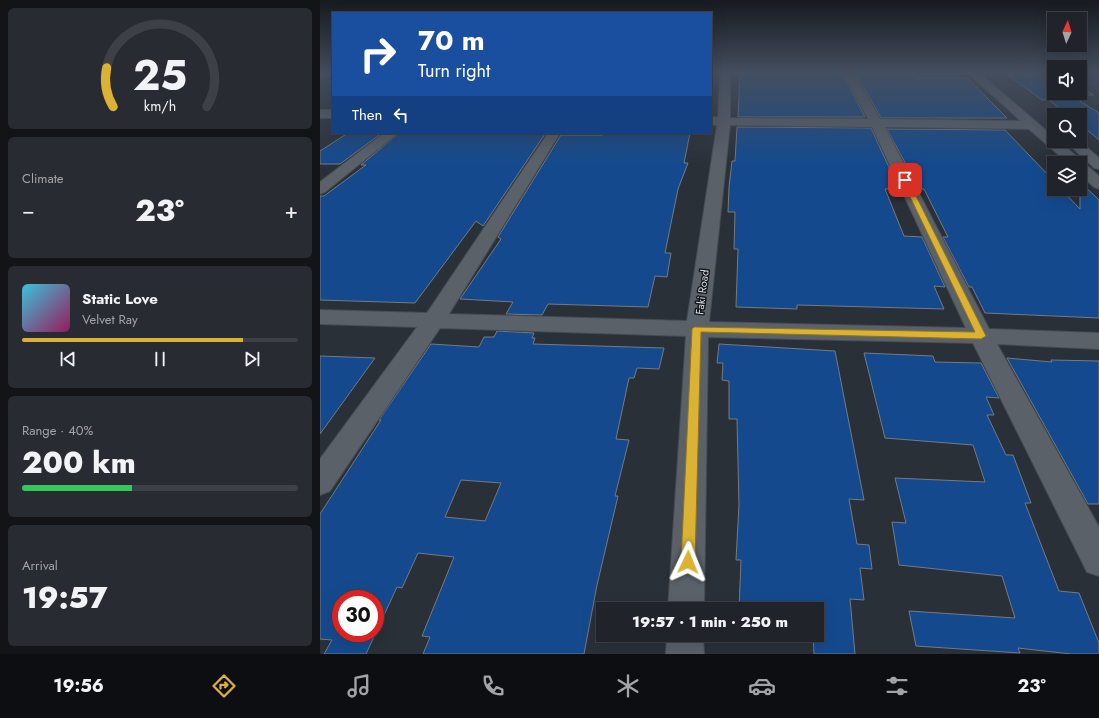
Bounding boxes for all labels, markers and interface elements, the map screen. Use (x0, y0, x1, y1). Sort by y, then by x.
north arrow (1047, 12, 1087, 52)
map controls (1047, 12, 1087, 196)
text: 70 m (418, 20, 485, 61)
icon: right (352, 28, 404, 80)
text: 25 (133, 44, 187, 105)
text: Turn right (418, 58, 490, 84)
button: sound (1047, 60, 1087, 100)
text: km/h (144, 95, 176, 115)
text: Then (352, 104, 382, 126)
icon: left (390, 104, 412, 126)
button: search (1047, 108, 1087, 148)
button: layers (1047, 156, 1087, 196)
pin (888, 163, 922, 197)
text: Climate (22, 169, 63, 188)
icon: arrive (894, 169, 916, 191)
text: 23° (135, 189, 184, 232)
text: − (22, 194, 35, 226)
text: + (284, 194, 298, 226)
street label: Faki Road (691, 269, 713, 315)
text: Static Love (82, 288, 158, 310)
text: Velvet Ray (82, 310, 138, 329)
icon: previous (57, 348, 79, 370)
icon: pause (149, 348, 171, 370)
icon: next (241, 348, 263, 370)
text: Range · 40% (22, 421, 93, 440)
text: 200 km (22, 441, 136, 484)
position arrow (667, 541, 709, 583)
text: Arrival (22, 556, 58, 575)
text: 19:57 (22, 576, 107, 619)
speed limit sign: 30 (332, 590, 384, 642)
text: 19:57 · 1 min · 250 m (632, 611, 788, 633)
icon: directions (210, 672, 238, 700)
icon: music (345, 672, 373, 700)
icon: phone (479, 672, 507, 700)
icon: climate (614, 672, 642, 700)
icon: car (748, 672, 776, 700)
icon: filters (883, 672, 911, 700)
text: 19:56 (53, 673, 104, 699)
text: 23° (1017, 673, 1046, 699)

